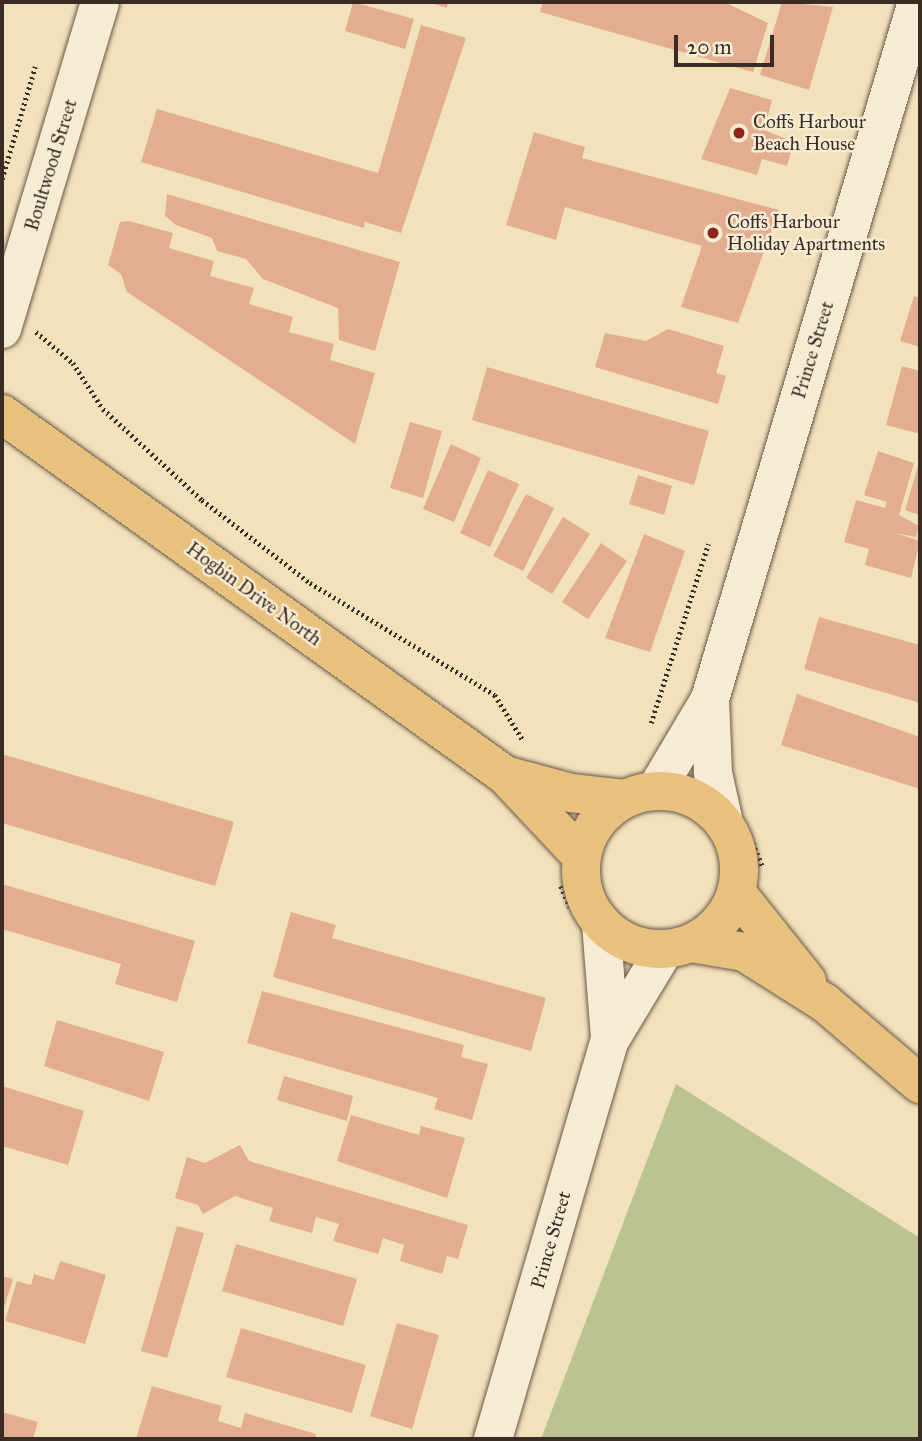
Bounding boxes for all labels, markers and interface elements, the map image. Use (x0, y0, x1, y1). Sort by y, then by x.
scale bar (677, 21, 777, 65)
text: 20 m (687, 34, 732, 60)
street label: Boultwood Street (20, 96, 82, 234)
place label: Coffs Harbour Beach House (753, 111, 866, 155)
marker: Coffs Harbour Beach House (731, 125, 747, 141)
place label: Coffs Harbour Holiday Apartments (727, 211, 885, 255)
marker: Coffs Harbour Holiday Apartments (705, 225, 721, 241)
street label: Prince Street (787, 299, 839, 401)
street label: Hogbin Drive North (182, 537, 326, 651)
street label: Prince Street (526, 1188, 576, 1292)

